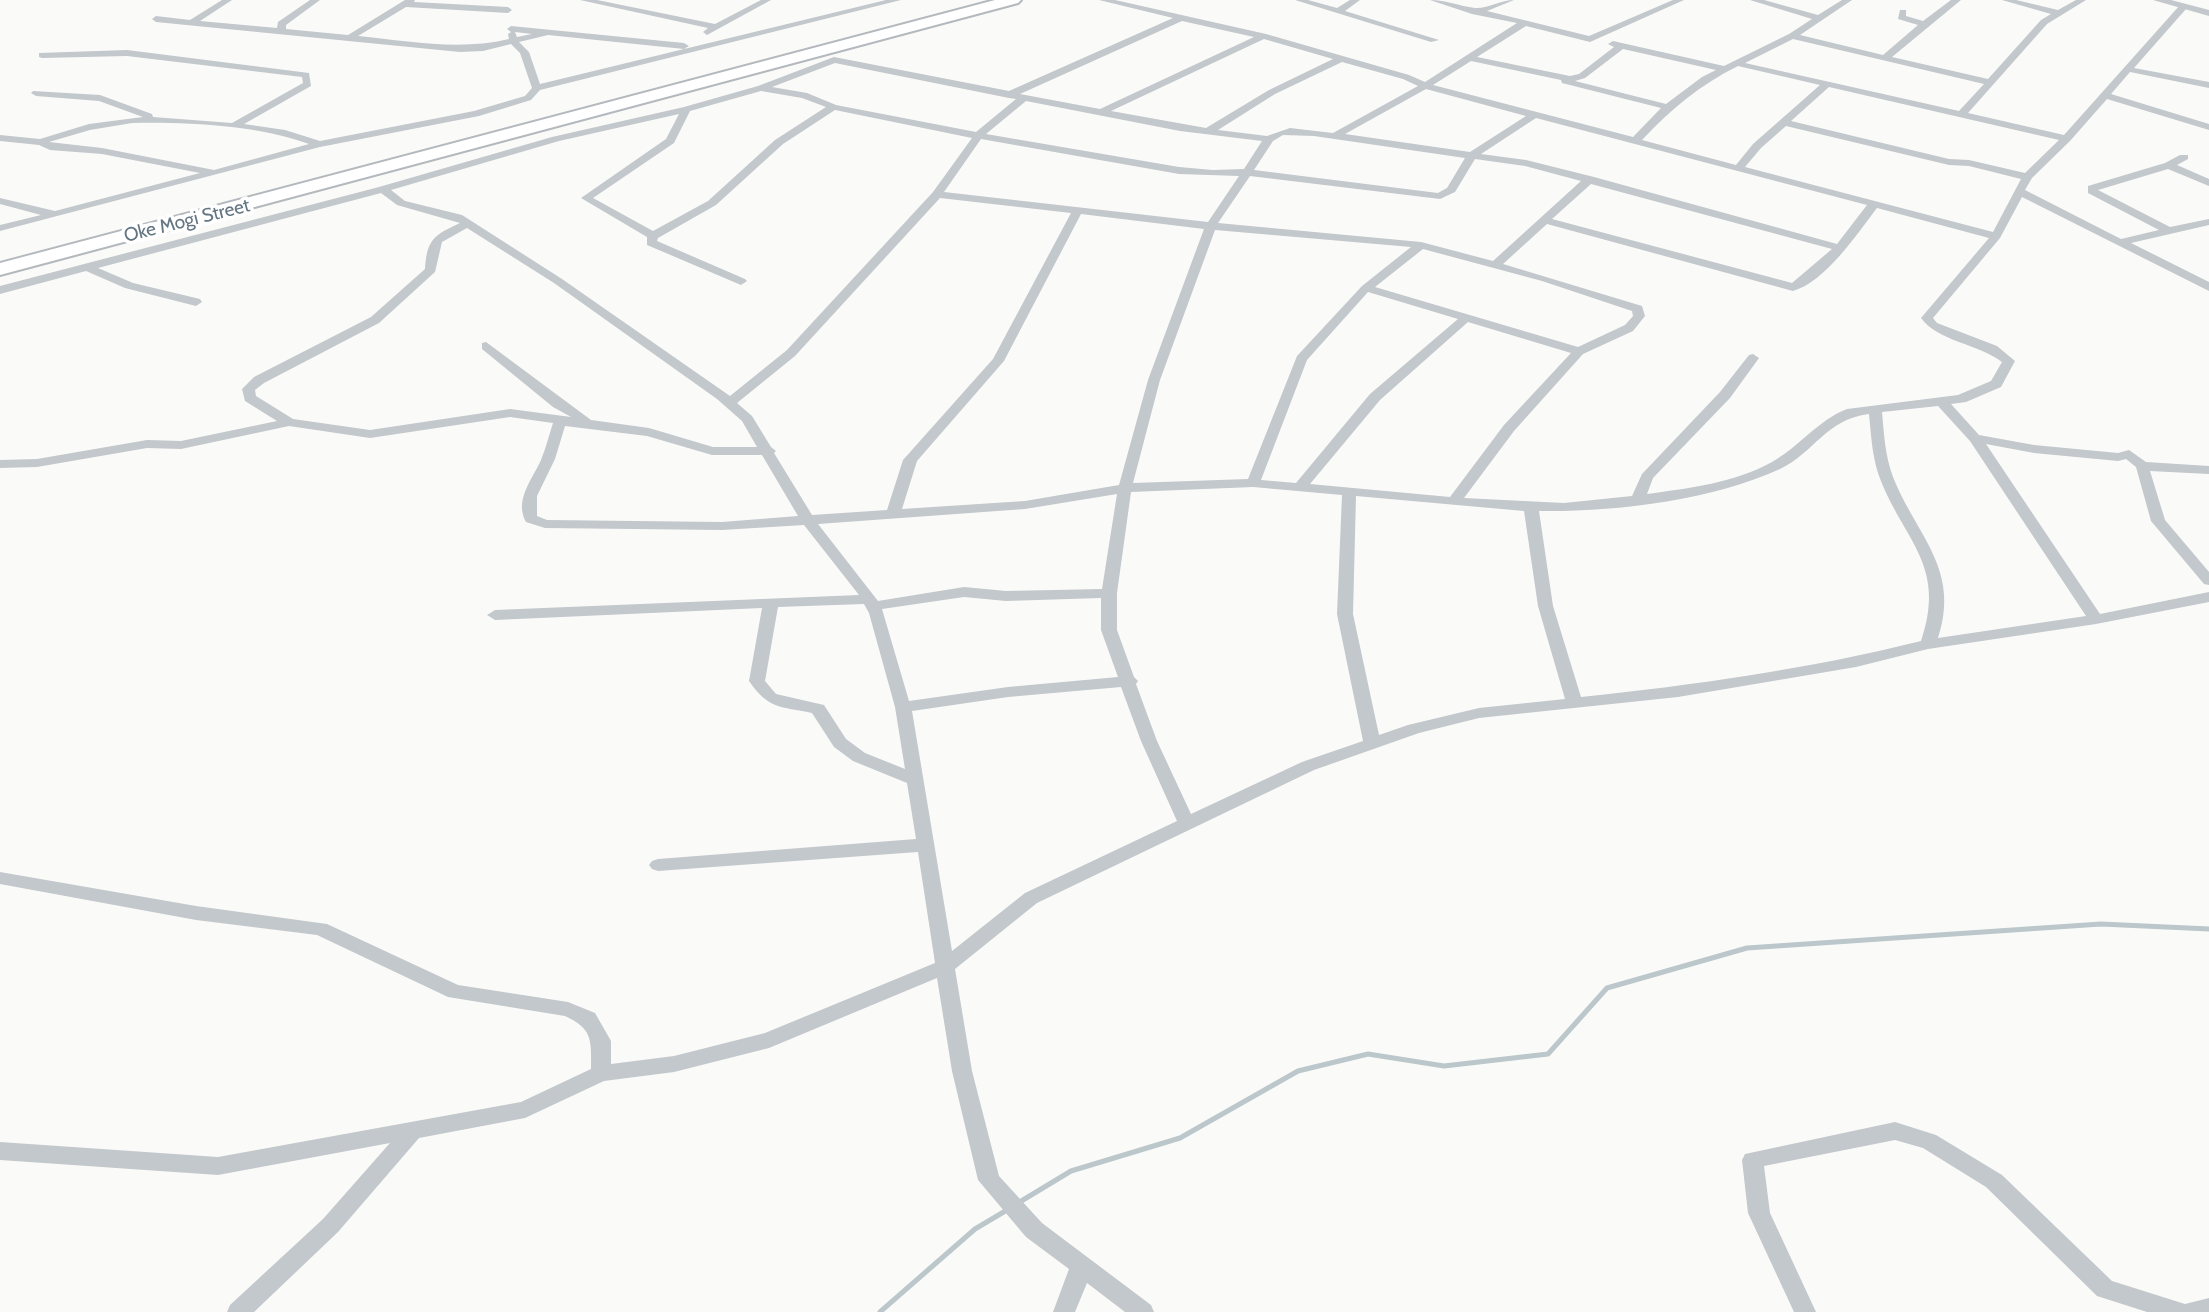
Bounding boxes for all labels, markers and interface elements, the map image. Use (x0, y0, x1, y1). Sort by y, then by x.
street label: Oke Mogi Street (122, 194, 252, 248)

